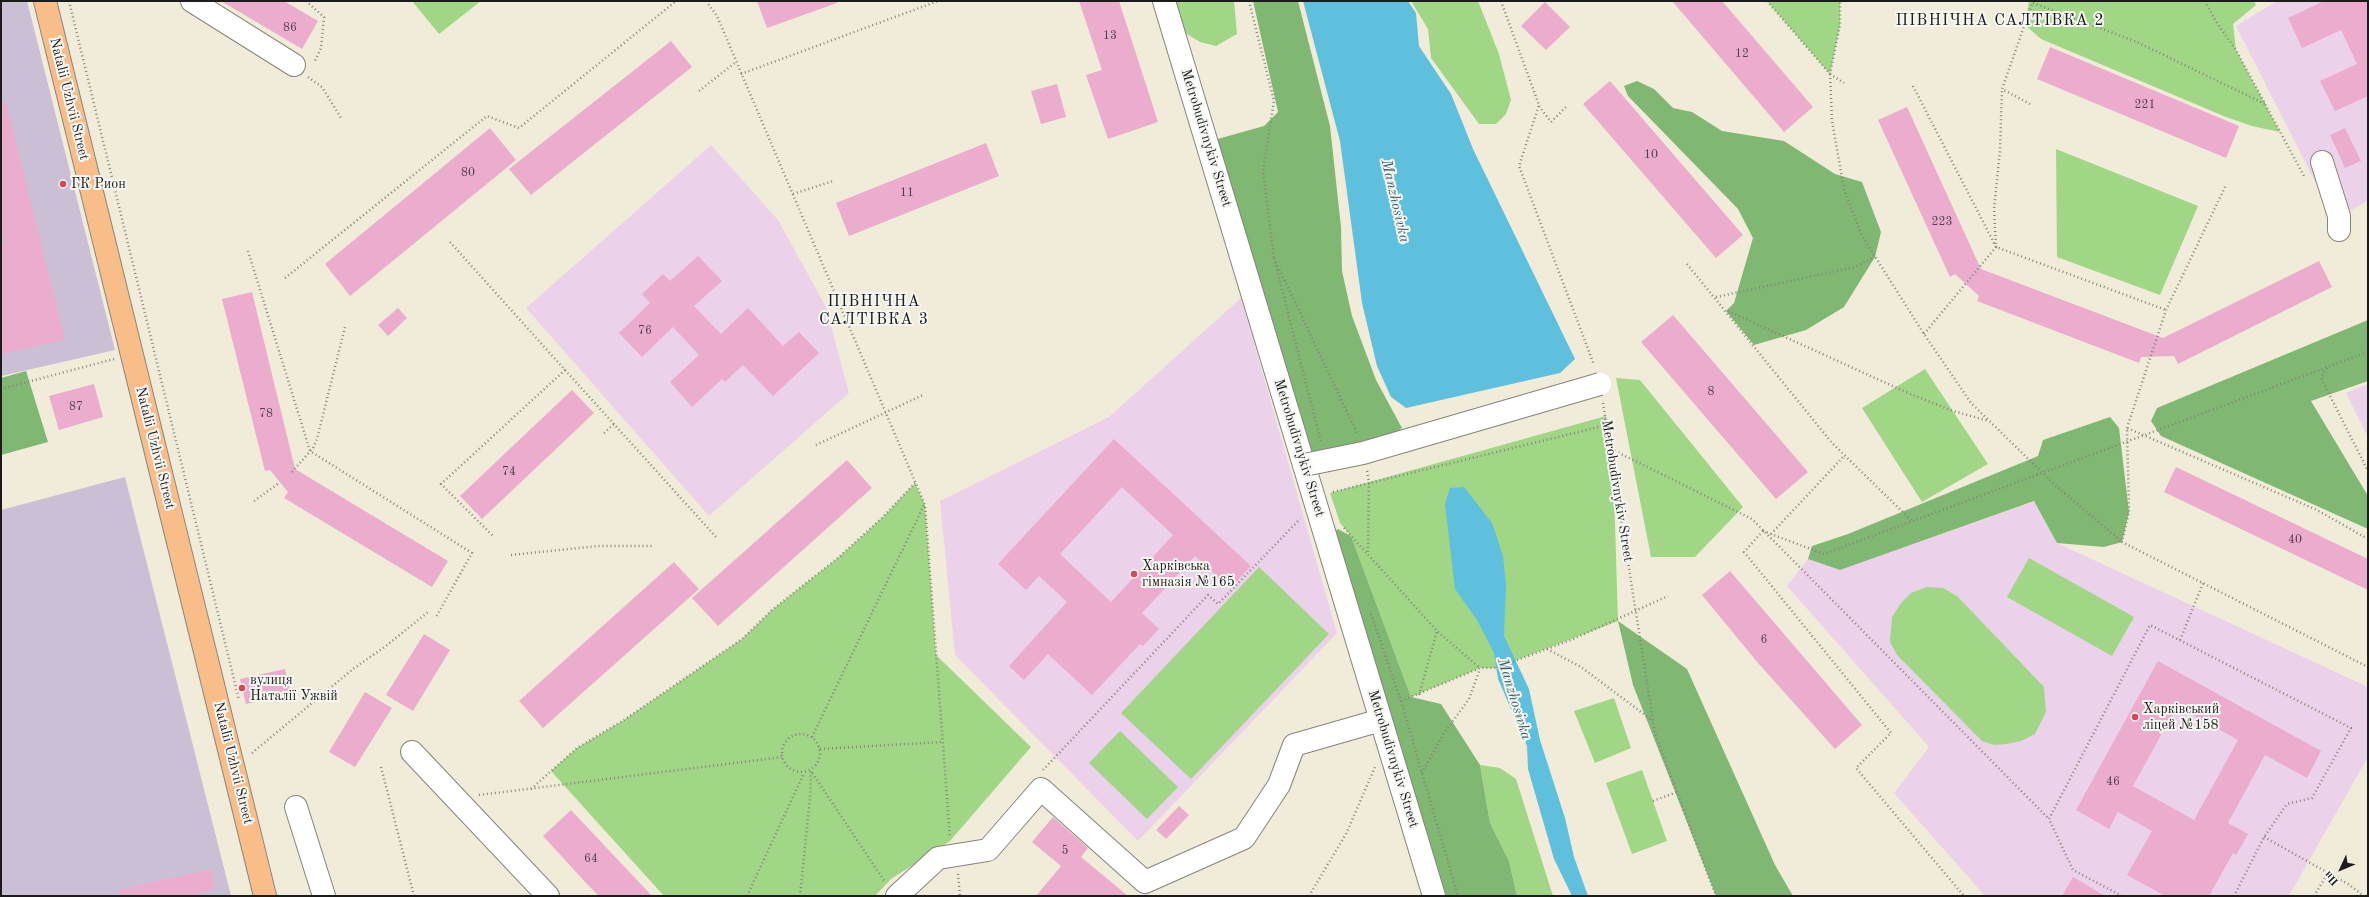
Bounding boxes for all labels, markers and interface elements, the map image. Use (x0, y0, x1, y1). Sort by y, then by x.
district label: ПІВНІЧНА САЛТІВКА 2 (1895, 11, 2105, 31)
house number: 86 (283, 21, 297, 35)
house number: 13 (1103, 29, 1117, 43)
street label: Natalii Uzhvii Street (46, 36, 92, 162)
house number: 12 (1735, 47, 1749, 61)
street label: Metrobudivnykiv Street (1177, 67, 1235, 209)
house number: 221 (2135, 98, 2155, 112)
house number: 10 (1644, 148, 1658, 162)
water label: Manzhosivka (1377, 158, 1413, 244)
house number: 80 (461, 166, 475, 180)
place label: ГК Рион (71, 176, 126, 192)
marker: ГК Рион (58, 179, 68, 189)
house number: 11 (900, 186, 914, 200)
house number: 223 (1932, 215, 1952, 229)
district label: ПІВНІЧНА САЛТІВКА 3 (819, 292, 929, 330)
house number: 76 (638, 324, 652, 338)
street label: Metrobudivnykiv Street (1270, 377, 1328, 519)
street label: Natalii Uzhvii Street (132, 385, 178, 511)
house number: 8 (1708, 385, 1714, 399)
house number: 87 (69, 400, 83, 414)
house number: 78 (259, 407, 273, 421)
street label: Metrobudivnykiv Street (1597, 419, 1637, 563)
house number: 74 (502, 465, 516, 479)
house number: 40 (2288, 533, 2302, 547)
place label: Харківська гімназія №165 (1142, 558, 1235, 590)
marker: Харківська гімназія №165 (1129, 569, 1139, 579)
house number: 6 (1761, 633, 1767, 647)
water label: Manzhosivka (1493, 656, 1535, 742)
place label: вулиця Наталії Ужвій (250, 672, 338, 704)
marker: вулиця Наталії Ужвій (237, 683, 247, 693)
street label: Metrobudivnykiv Street (1364, 688, 1422, 830)
street label: Natalii Uzhvii Street (210, 700, 256, 826)
place label: Харківський ліцей №158 (2143, 701, 2219, 734)
marker: Харківський ліцей №158 (2130, 712, 2140, 722)
house number: 46 (2106, 775, 2120, 789)
house number: 5 (1062, 844, 1068, 858)
north arrow (2321, 849, 2361, 889)
house number: 64 (584, 852, 598, 866)
text: Пн (2323, 868, 2341, 887)

